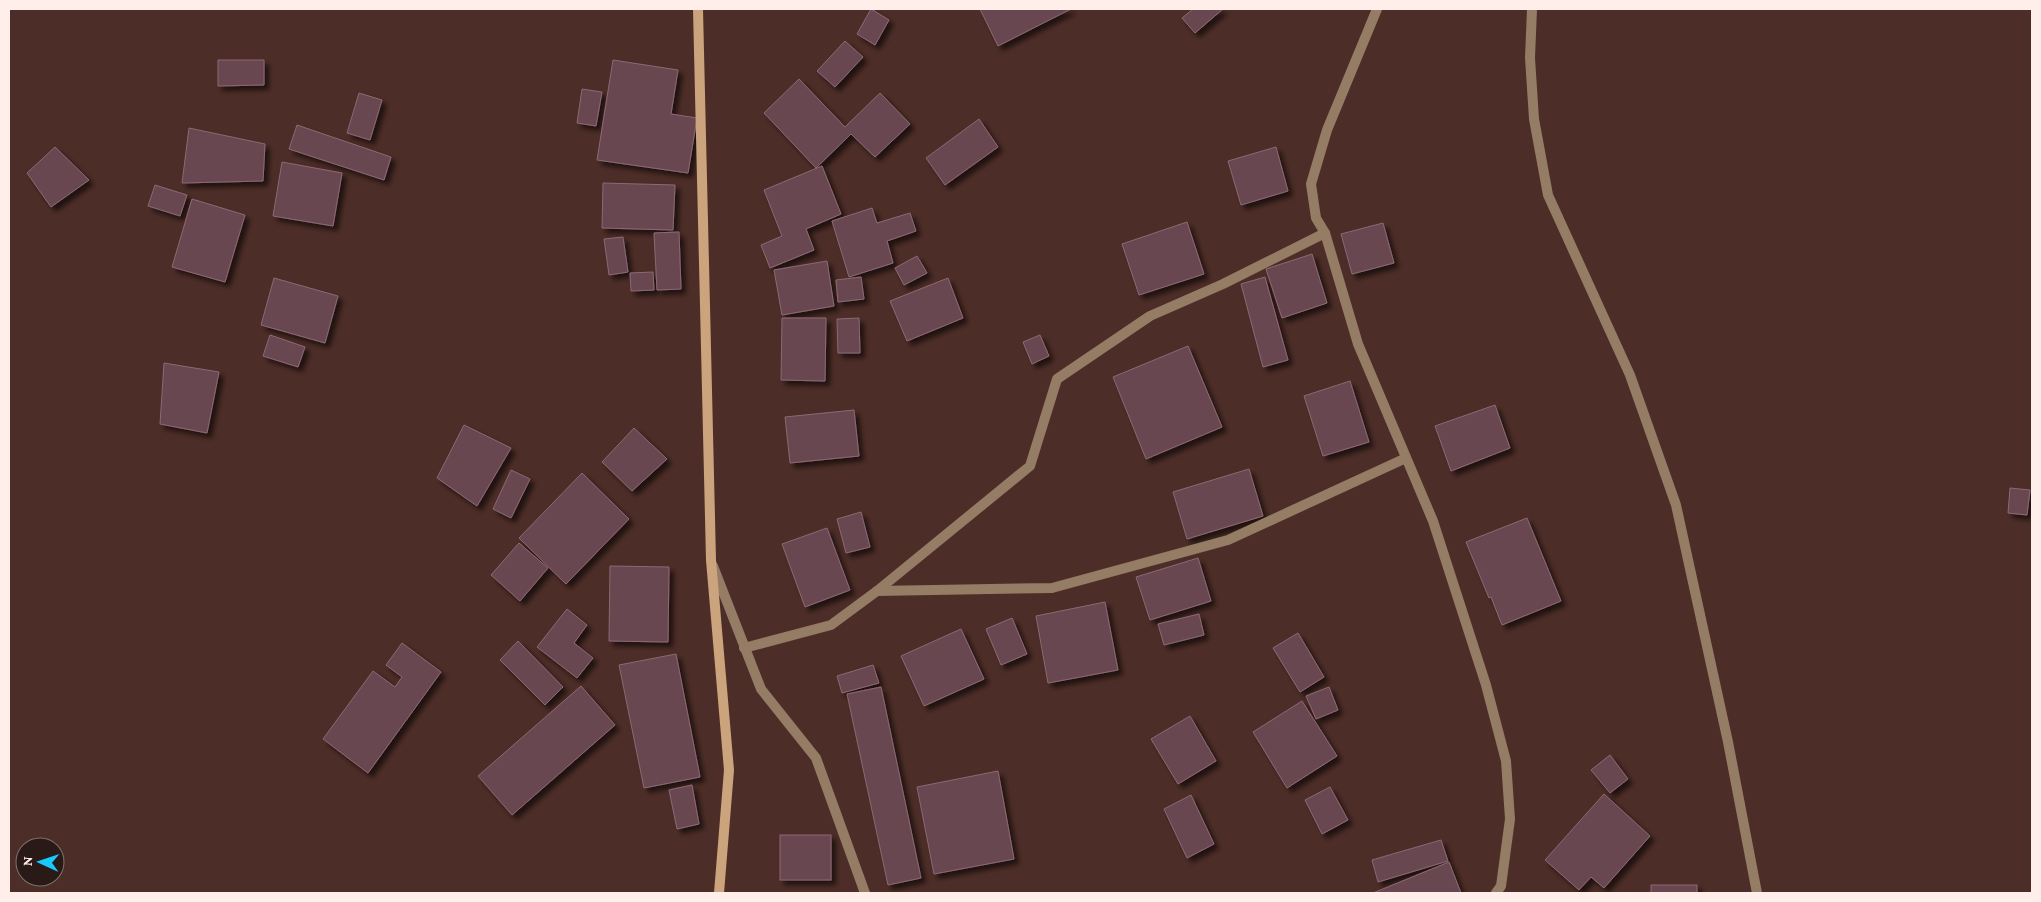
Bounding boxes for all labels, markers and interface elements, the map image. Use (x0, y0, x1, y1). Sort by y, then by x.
north arrow (15, 837, 65, 887)
text: N (19, 856, 35, 867)

